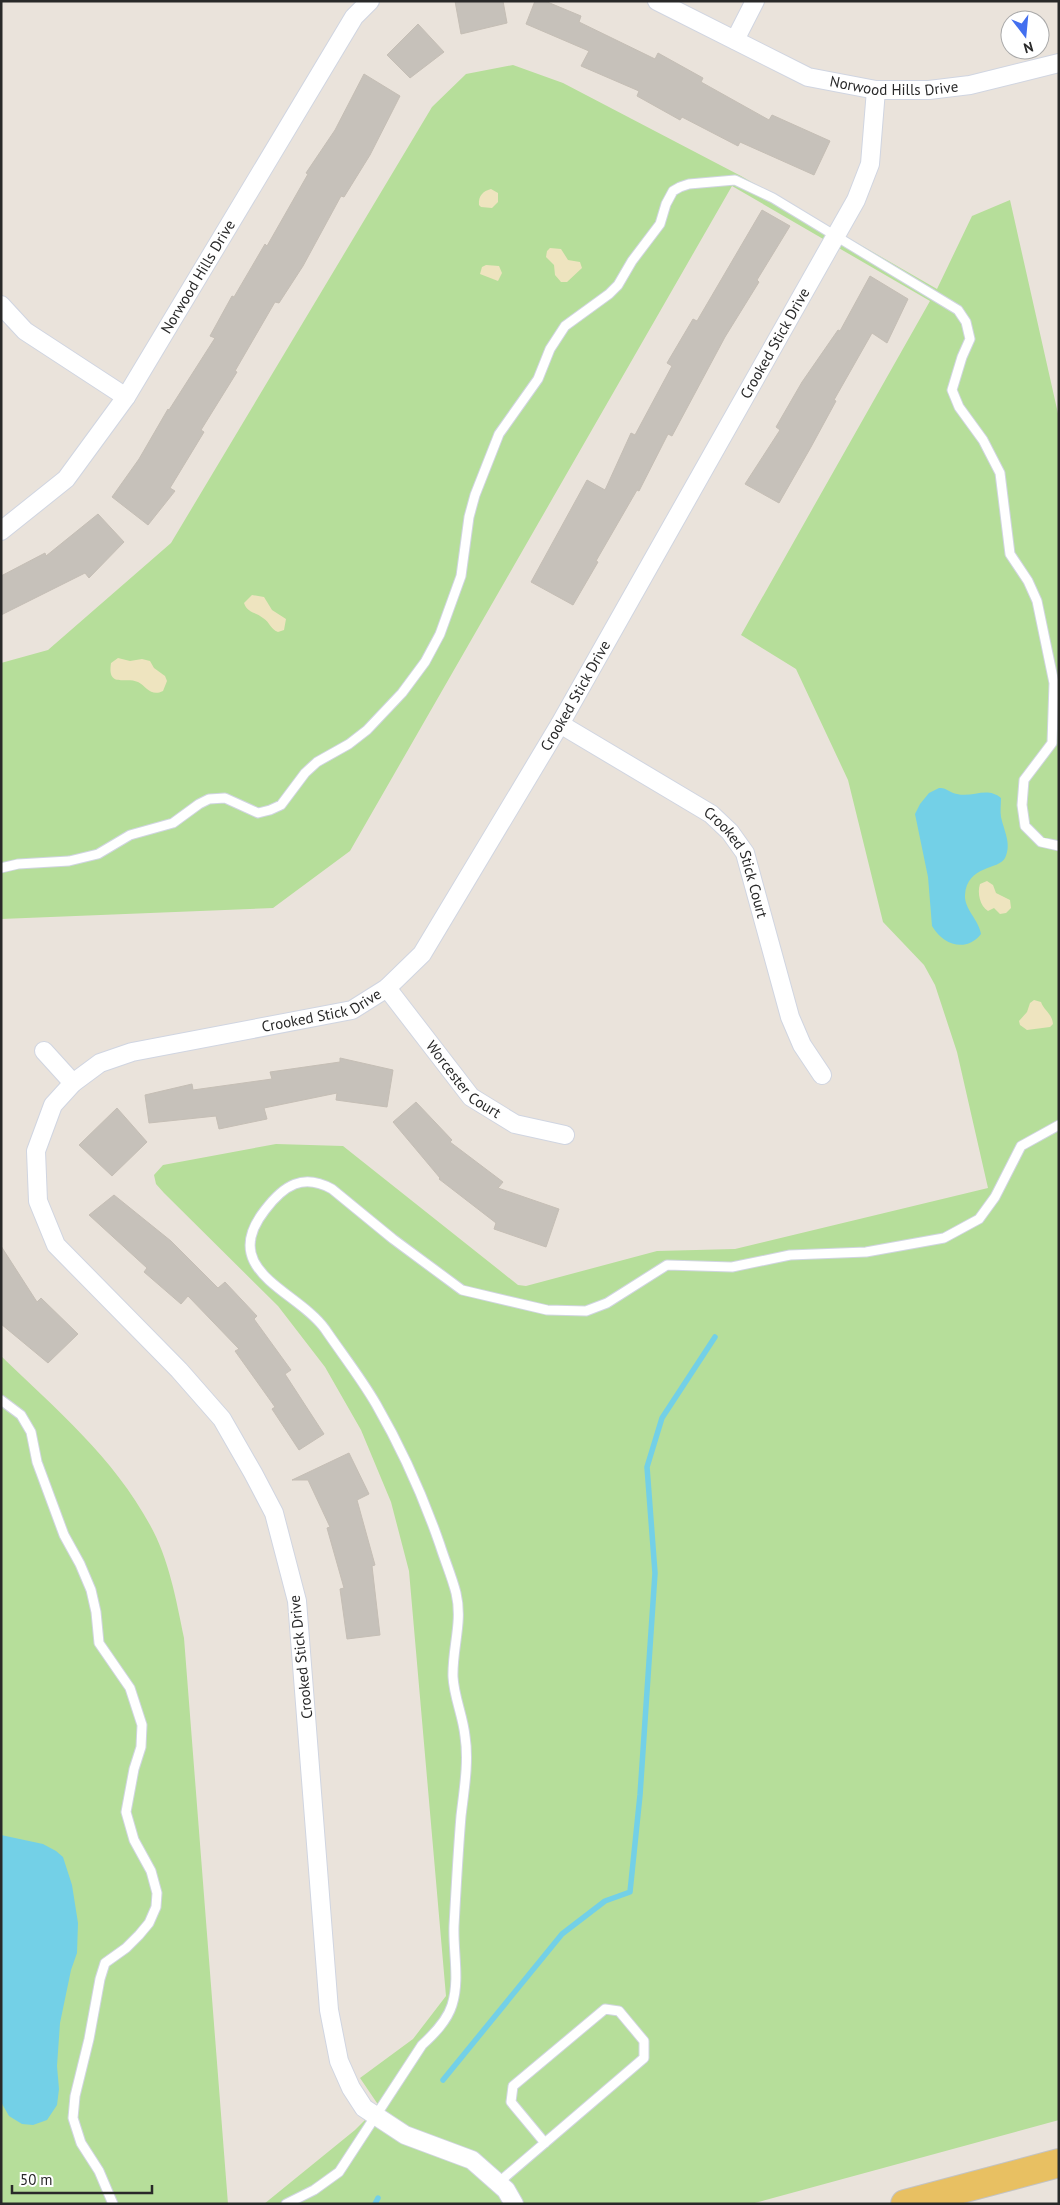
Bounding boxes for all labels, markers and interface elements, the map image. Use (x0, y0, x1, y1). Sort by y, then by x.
north arrow (1000, 10, 1050, 60)
text: N (1022, 38, 1035, 57)
street label: Norwood Hills Drive (828, 71, 959, 99)
street label: Norwood Hills Drive (156, 216, 239, 337)
street label: Crooked Stick Drive (736, 284, 814, 402)
street label: Crooked Stick Drive (536, 637, 614, 754)
street label: Crooked Stick Court (701, 802, 772, 920)
street label: Crooked Stick Drive (260, 984, 385, 1036)
street label: Worcester Court (422, 1037, 505, 1122)
street label: Crooked Stick Drive (285, 1594, 316, 1720)
scale bar (12, 2162, 152, 2194)
text: 50 m (20, 2170, 53, 2189)

